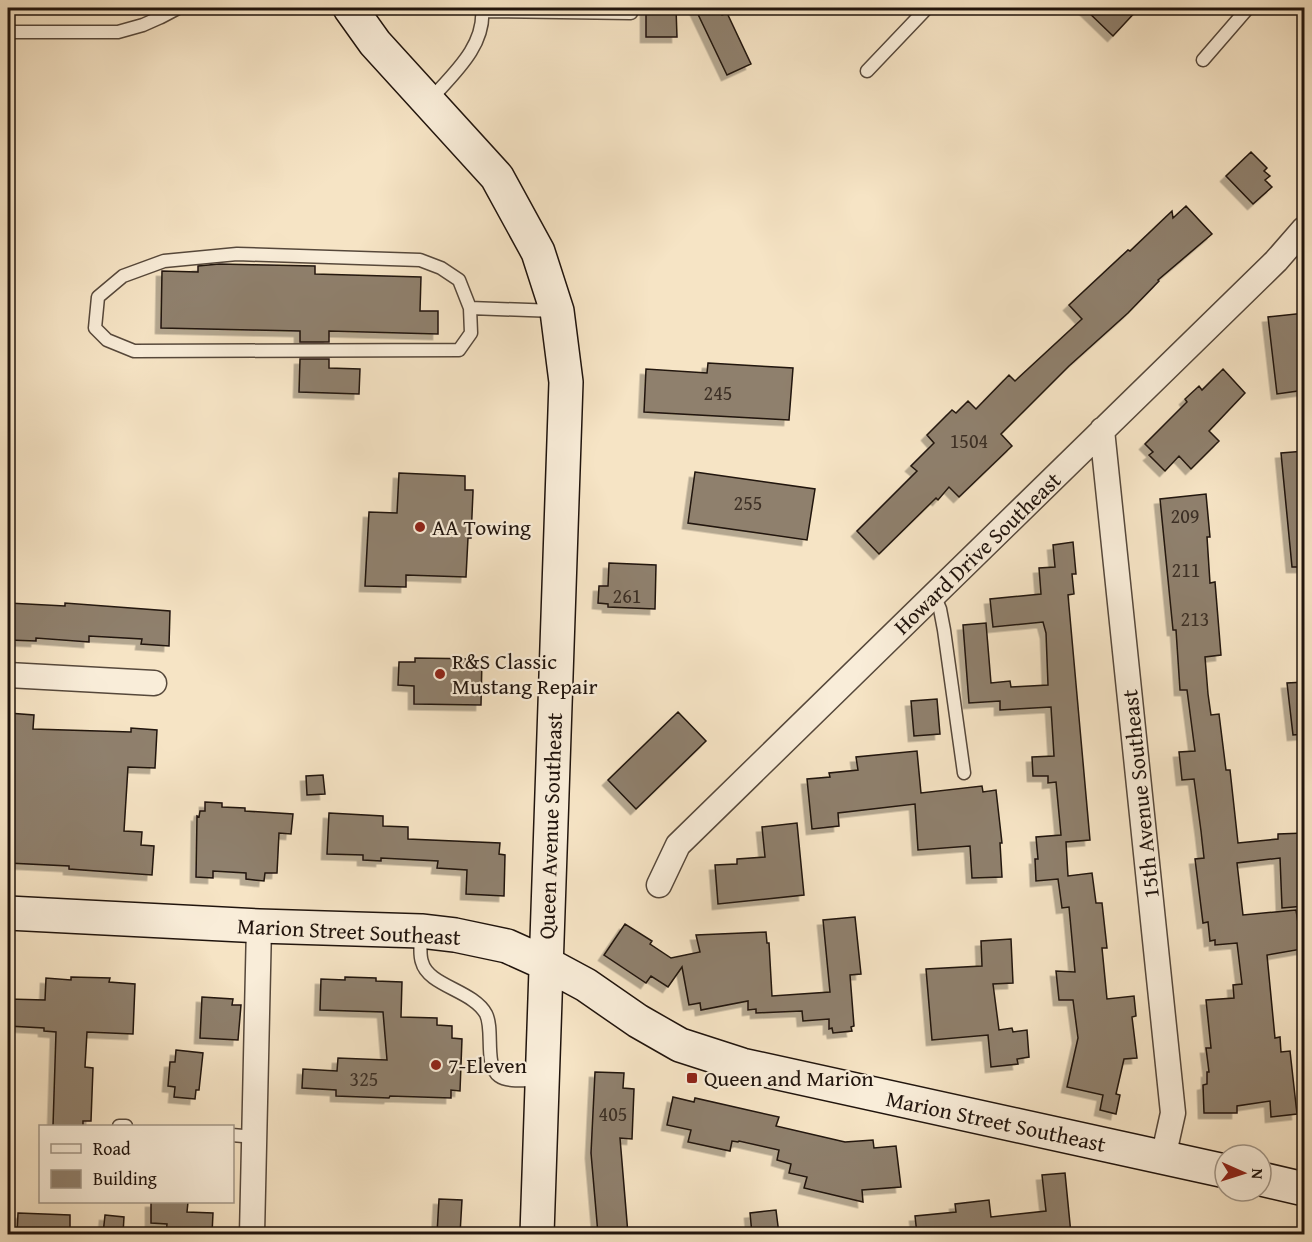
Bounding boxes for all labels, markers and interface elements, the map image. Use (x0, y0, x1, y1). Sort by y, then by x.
house number: 245 (704, 378, 732, 407)
house number: 1504 (950, 426, 988, 455)
street label: Howard Drive Southeast (886, 464, 1068, 642)
house number: 255 (734, 488, 762, 517)
house number: 209 (1171, 501, 1199, 530)
place label: AA Towing (432, 511, 531, 543)
marker: AA Towing (413, 520, 427, 534)
house number: 211 (1172, 555, 1200, 584)
house number: 261 (613, 581, 641, 610)
house number: 213 (1181, 604, 1209, 633)
place label: R&S Classic Mustang Repair (452, 645, 597, 702)
marker: R&S Classic Mustang Repair (433, 667, 447, 681)
street label: 15th Avenue Southeast (1113, 688, 1167, 900)
street label: Queen Avenue Southeast (530, 712, 570, 940)
street label: Marion Street Southeast (236, 909, 462, 953)
place label: 7-Eleven (448, 1049, 528, 1081)
marker: 7-Eleven (429, 1058, 443, 1072)
place label: Queen and Marion (704, 1062, 874, 1094)
house number: 325 (350, 1064, 378, 1093)
marker: Queen and Marion (685, 1071, 699, 1085)
street label: Marion Street Southeast (883, 1082, 1109, 1160)
house number: 405 (599, 1099, 627, 1128)
legend (39, 1125, 234, 1203)
text: Road (93, 1135, 131, 1162)
north arrow (1213, 1143, 1273, 1203)
text: Building (93, 1165, 157, 1192)
text: N (1246, 1168, 1270, 1180)

